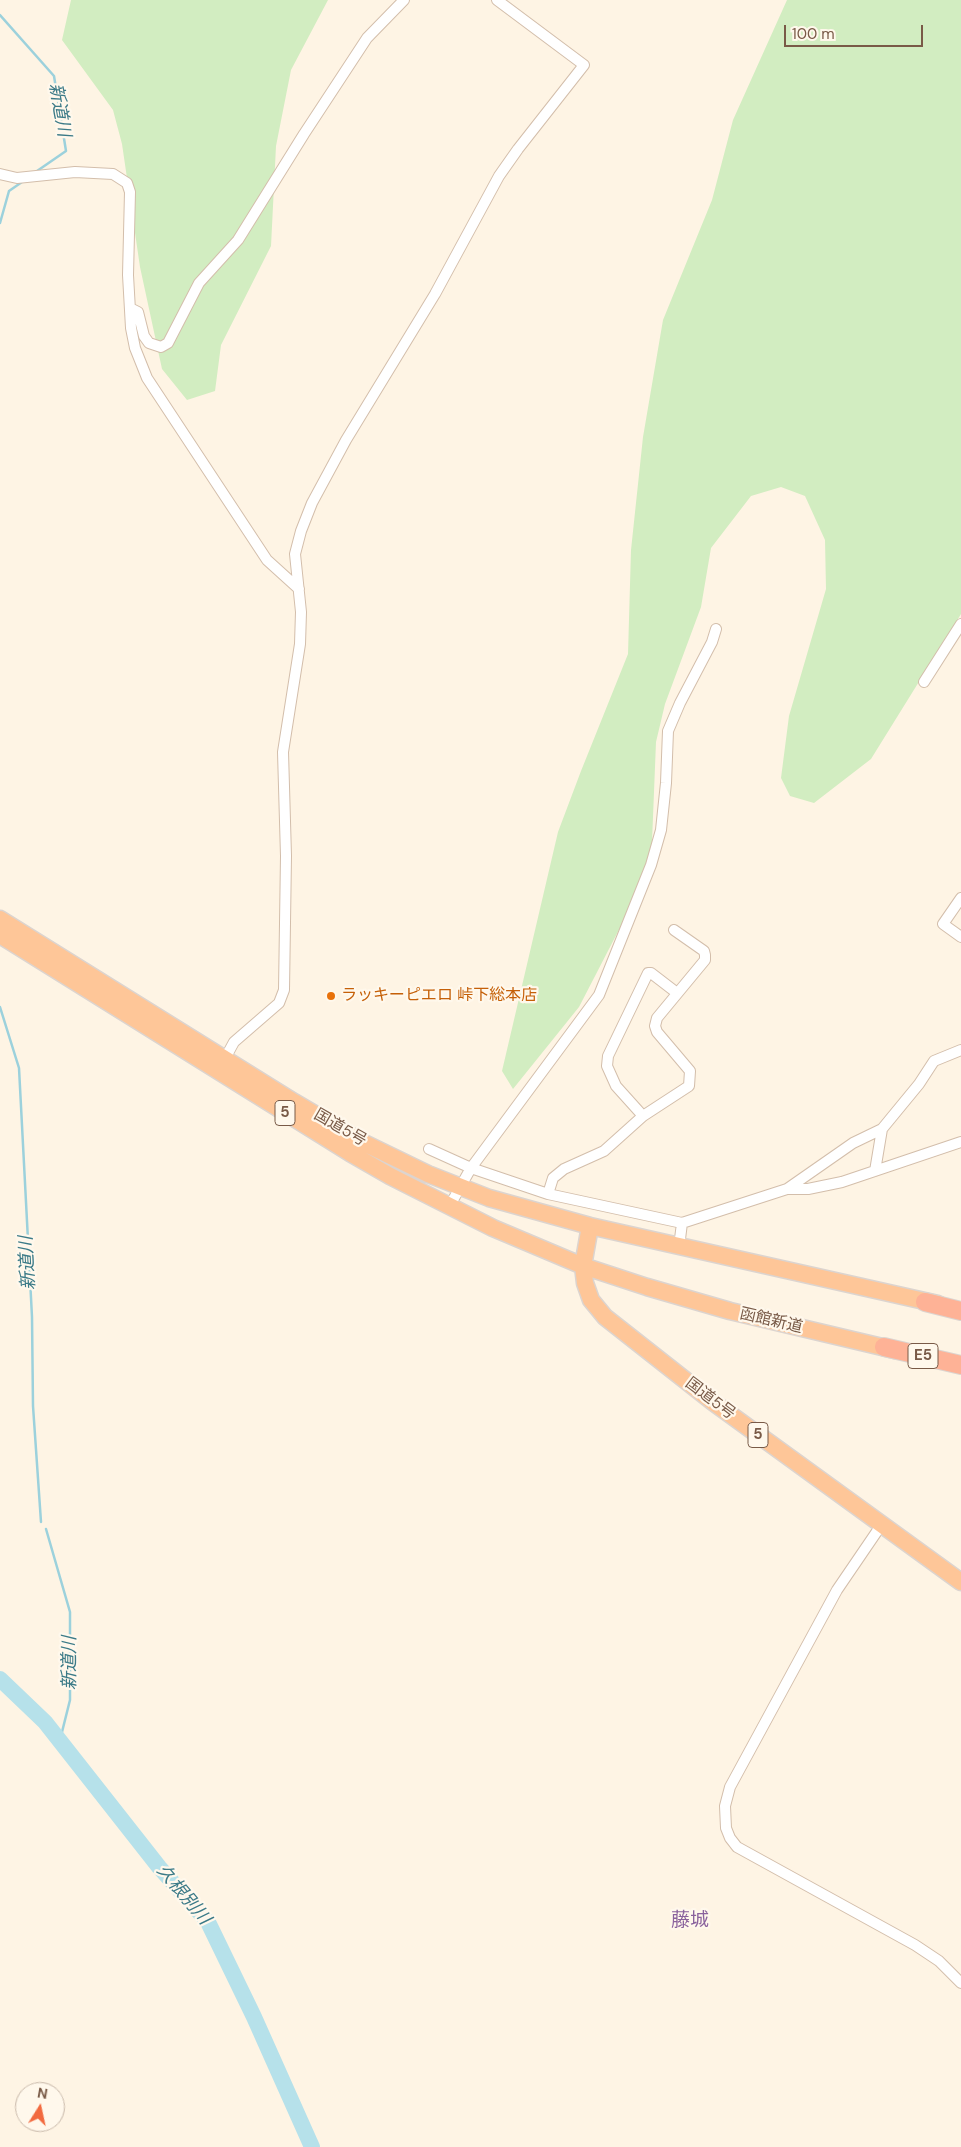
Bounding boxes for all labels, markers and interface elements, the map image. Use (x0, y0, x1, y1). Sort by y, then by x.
scale bar (786, 15, 925, 47)
text: 100 m (792, 24, 835, 44)
water label: 新道川 (44, 82, 74, 138)
place label: ラッキーピエロ 峠下総本店 (341, 986, 537, 1006)
marker: ラッキーピエロ 峠下総本店 (325, 990, 337, 1002)
road number: 5 (275, 1100, 295, 1126)
street label: 国道5号 (310, 1105, 370, 1151)
water label: 新道川 (16, 1235, 40, 1291)
street label: 函館新道 (738, 1304, 804, 1338)
road number: E5 (908, 1344, 938, 1368)
street label: 国道5号 (681, 1374, 739, 1424)
road number: 5 (748, 1422, 768, 1448)
water label: 新道川 (59, 1636, 81, 1690)
water label: 久根別川 (152, 1860, 214, 1930)
district label: 藤城 (671, 1910, 709, 1932)
north arrow (15, 2082, 65, 2132)
text: N (36, 2083, 49, 2103)

